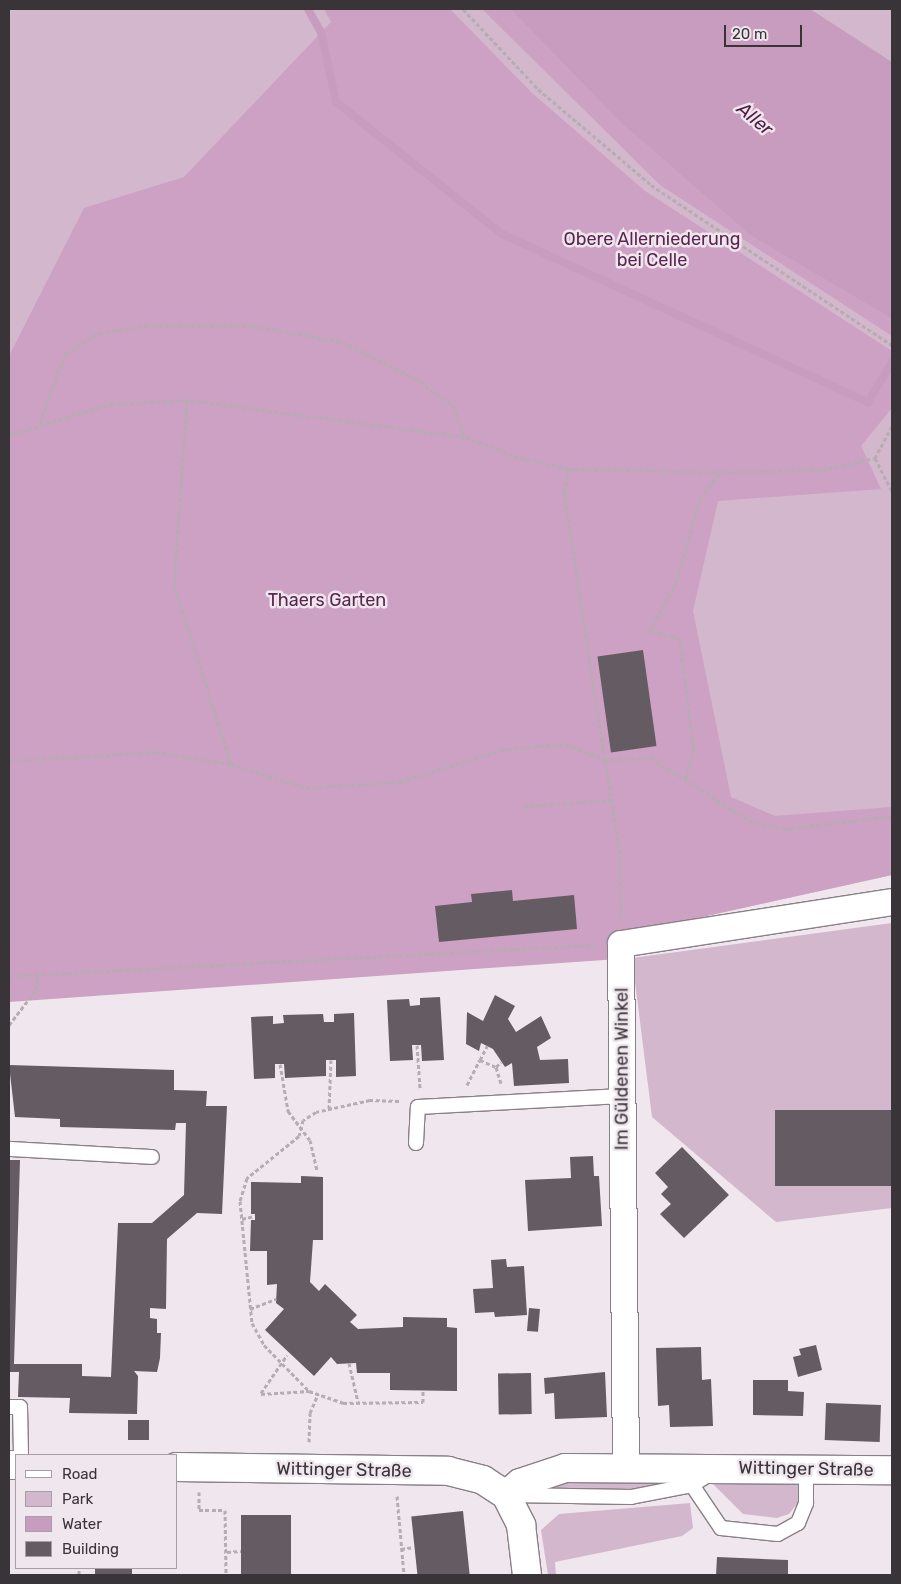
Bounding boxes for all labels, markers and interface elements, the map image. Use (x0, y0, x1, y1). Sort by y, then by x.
scale bar (726, 15, 804, 47)
text: 20 m (732, 25, 767, 43)
water label: Aller (732, 97, 778, 141)
park label: Obere Allerniederung bei Celle (563, 229, 741, 272)
park label: Thaers Garten (268, 589, 386, 611)
street label: Im Güldenen Winkel (611, 988, 633, 1150)
legend (15, 1454, 178, 1569)
street label: Wittinger Straße (738, 1457, 874, 1481)
street label: Wittinger Straße (276, 1458, 412, 1482)
text: Road (62, 1465, 98, 1483)
text: Park (62, 1490, 93, 1508)
text: Water (62, 1515, 102, 1533)
text: Building (62, 1540, 119, 1558)

